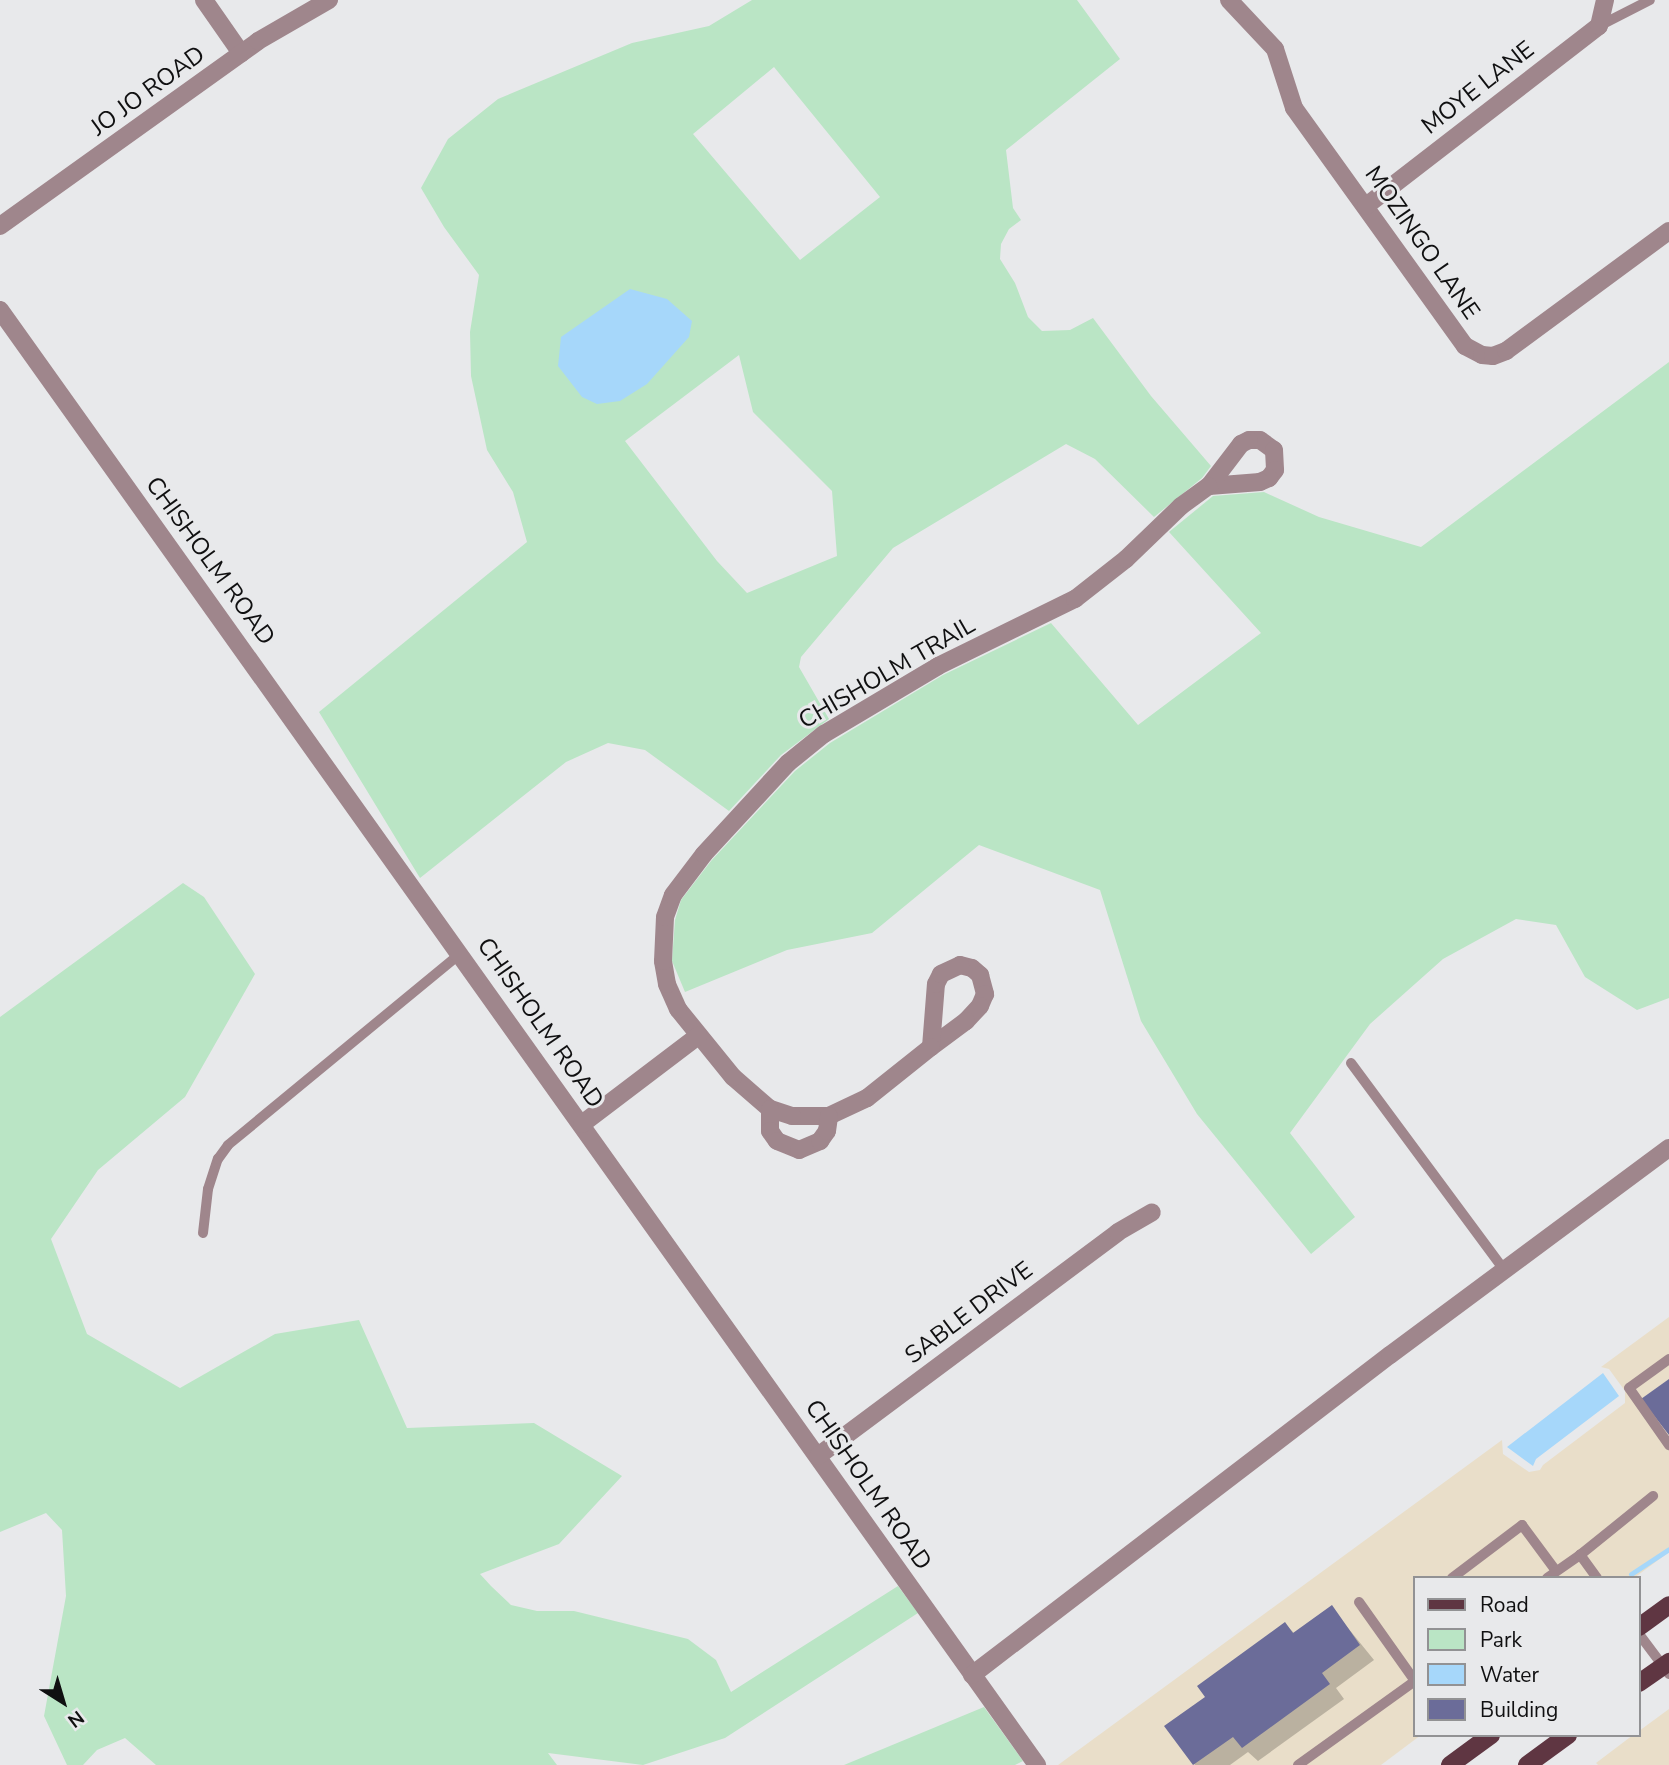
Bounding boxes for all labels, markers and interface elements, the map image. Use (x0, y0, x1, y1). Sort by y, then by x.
street label: MOYE LANE (1416, 35, 1540, 141)
street label: JO JO ROAD (85, 40, 211, 142)
street label: MOZINGO LANE (1358, 161, 1486, 325)
street label: CHISHOLM ROAD (139, 471, 281, 651)
street label: CHISHOLM TRAIL (794, 611, 980, 735)
street label: CHISHOLM ROAD (471, 932, 609, 1114)
street label: SABLE DRIVE (900, 1256, 1038, 1370)
street label: CHISHOLM ROAD (799, 1394, 937, 1576)
legend (1414, 1576, 1641, 1737)
text: Road (1480, 1591, 1529, 1619)
text: Park (1480, 1626, 1522, 1654)
text: Water (1480, 1661, 1539, 1689)
north arrow (28, 1667, 98, 1737)
text: Building (1480, 1696, 1558, 1724)
text: N (62, 1704, 89, 1733)

